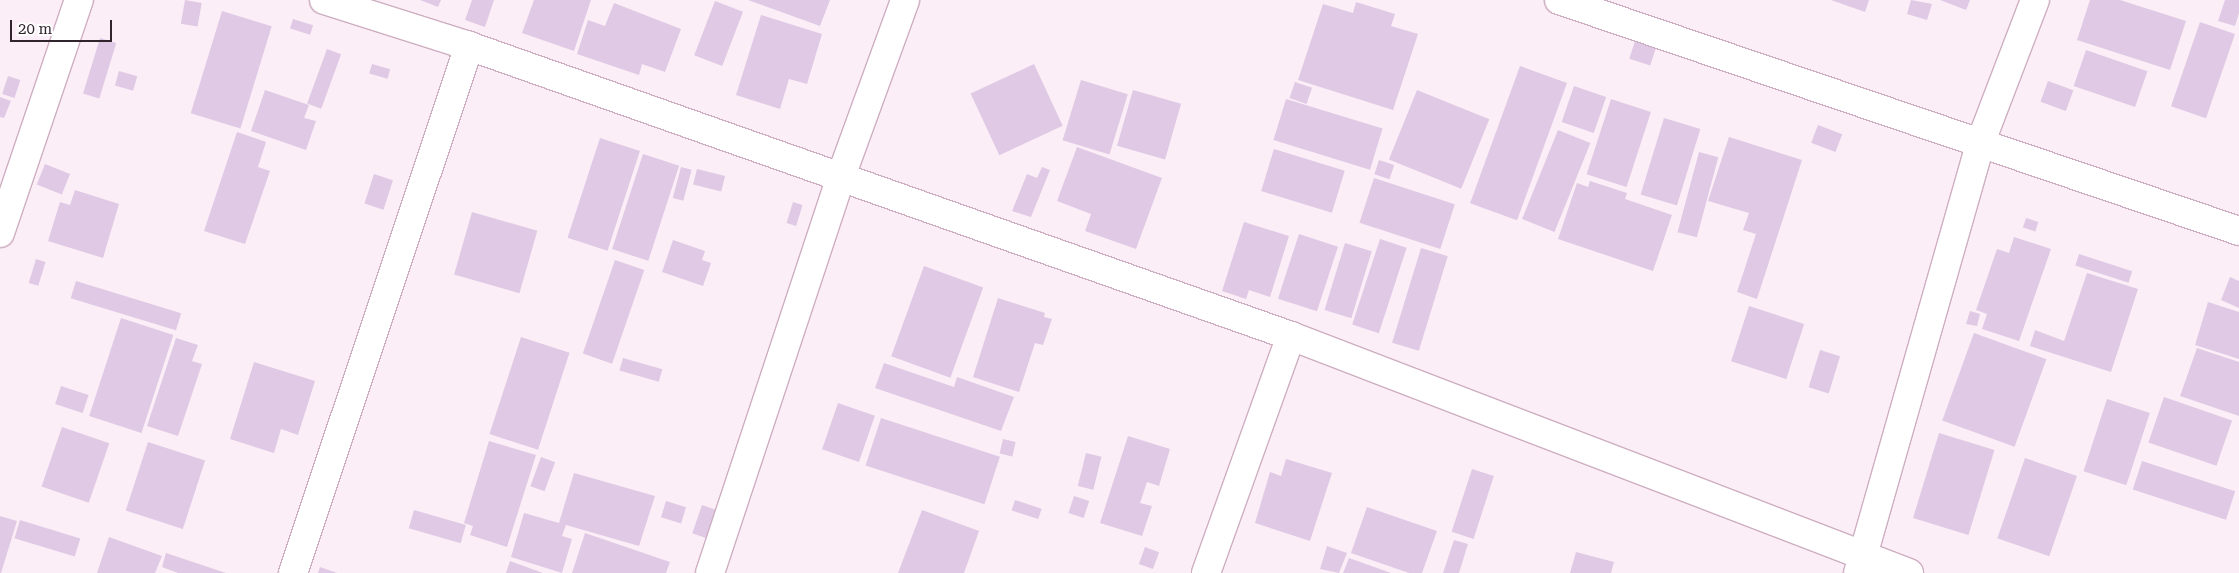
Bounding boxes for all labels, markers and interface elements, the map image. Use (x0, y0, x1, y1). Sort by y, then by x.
scale bar (12, 10, 115, 42)
text: 20 m (18, 20, 52, 38)

